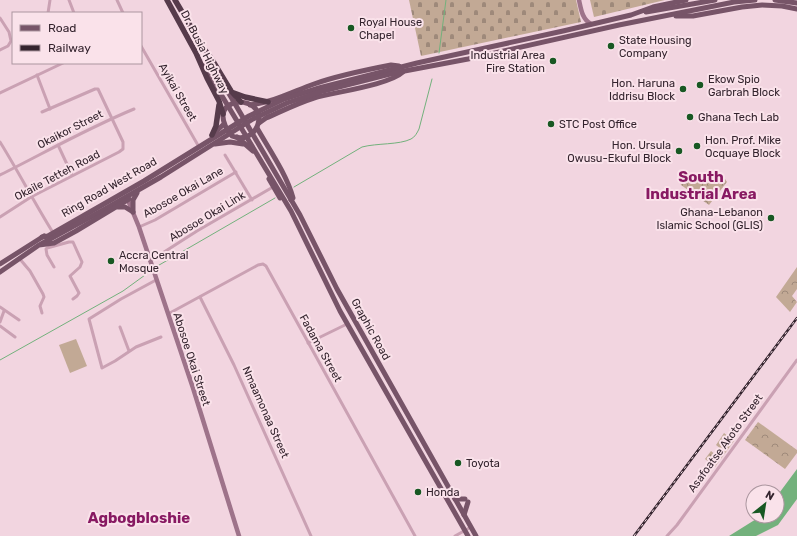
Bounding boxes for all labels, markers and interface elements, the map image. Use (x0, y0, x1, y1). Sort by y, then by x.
street label: Dr. Busia Highway (178, 8, 231, 96)
legend (12, 12, 142, 64)
place label: Royal House Chapel (359, 16, 422, 42)
text: Road (48, 21, 76, 35)
marker: Royal House Chapel (346, 23, 356, 33)
place label: State Housing Company (619, 34, 692, 60)
text: Railway (48, 41, 91, 55)
marker: State Housing Company (606, 41, 616, 51)
place label: Industrial Area Fire Station (471, 49, 545, 75)
marker: Industrial Area Fire Station (548, 56, 558, 66)
street label: Ayikai Street (156, 61, 200, 124)
place label: Ekow Spio Garbrah Block (708, 73, 780, 99)
place label: Hon. Haruna Iddrisu Block (609, 77, 675, 103)
marker: Ekow Spio Garbrah Block (695, 80, 705, 90)
marker: Hon. Haruna Iddrisu Block (678, 84, 688, 94)
street label: Okaikor Street (35, 107, 106, 152)
place label: Ghana Tech Lab (698, 111, 779, 124)
marker: Ghana Tech Lab (685, 112, 695, 122)
place label: STC Post Office (559, 118, 637, 131)
marker: STC Post Office (546, 119, 556, 129)
place label: Hon. Prof. Mike Ocquaye Block (705, 134, 781, 160)
place label: Hon. Ursula Owusu-Ekuful Block (567, 139, 671, 165)
marker: Hon. Prof. Mike Ocquaye Block (692, 141, 702, 151)
marker: Hon. Ursula Owusu-Ekuful Block (674, 146, 684, 156)
street label: Okaile Tetteh Road (12, 147, 102, 203)
street label: Ring Road West Road (59, 155, 159, 220)
street label: Abosoe Okai Lane (141, 164, 226, 221)
district label: South Industrial Area (645, 168, 757, 203)
street label: Abosoe Okai Link (167, 188, 248, 244)
place label: Ghana-Lebanon Islamic School (GLIS) (656, 206, 763, 232)
marker: Ghana-Lebanon Islamic School (GLIS) (766, 213, 776, 223)
place label: Accra Central Mosque (119, 249, 189, 275)
marker: Accra Central Mosque (106, 256, 116, 266)
street label: Graphic Road (348, 296, 393, 362)
street label: Abosoe Okai Street (170, 311, 213, 408)
street label: Fadama Street (297, 312, 345, 385)
street label: Nmaamonaa Street (239, 364, 292, 461)
street label: Asafoatse Akoto Street (685, 391, 766, 495)
place label: Toyota (466, 457, 500, 470)
marker: Toyota (453, 458, 463, 468)
north arrow (745, 484, 785, 524)
place label: Honda (426, 486, 459, 499)
marker: Honda (413, 487, 423, 497)
text: N (763, 488, 776, 503)
district label: Agbogbloshie (88, 509, 190, 527)

